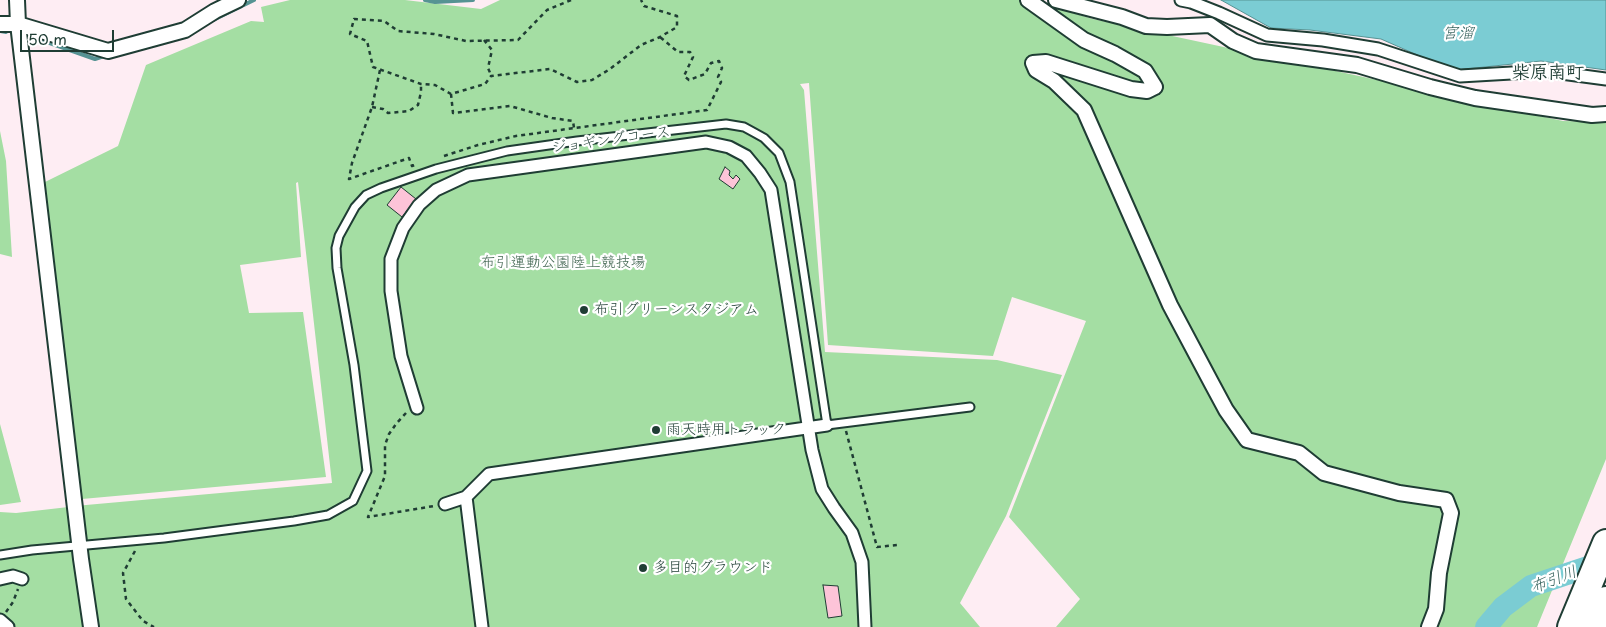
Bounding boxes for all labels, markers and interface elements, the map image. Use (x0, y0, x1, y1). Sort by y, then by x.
scale bar (22, 20, 116, 52)
water label: 宮溜 (1442, 24, 1474, 44)
text: 50 m (28, 27, 67, 50)
district label: 柴原南町 (1512, 62, 1584, 84)
street label: ジョギングコース (550, 123, 672, 157)
park label: 布引運動公園陸上競技場 (481, 254, 645, 272)
place label: 布引グリーンスタジアム (594, 301, 759, 319)
marker: 布引グリーンスタジアム (578, 304, 590, 316)
place label: 雨天時用トラック (666, 421, 786, 439)
marker: 雨天時用トラック (650, 424, 662, 436)
place label: 多目的グラウンド (653, 559, 773, 577)
marker: 多目的グラウンド (637, 562, 649, 574)
water label: 布引川 (1528, 562, 1580, 598)

